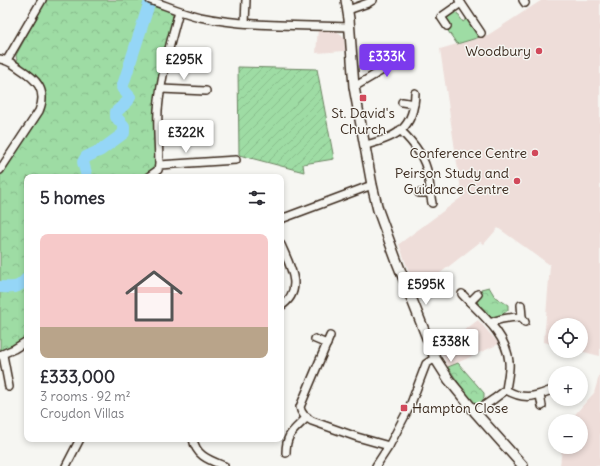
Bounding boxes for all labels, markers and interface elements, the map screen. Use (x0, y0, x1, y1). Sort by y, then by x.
place label: Woodbury (465, 42, 531, 60)
pin: £333K (359, 44, 415, 78)
marker: Woodbury (534, 46, 544, 56)
pin: £295K (156, 47, 212, 81)
text: £333K (368, 48, 406, 65)
text: £295K (165, 51, 203, 68)
marker: St. David's Church (358, 93, 368, 103)
place label: St. David's Church (331, 104, 395, 138)
pin: £322K (158, 120, 214, 154)
text: £322K (168, 124, 204, 141)
place label: Conference Centre (410, 144, 527, 162)
marker: Conference Centre (530, 148, 540, 158)
place label: Peirson Study and Guidance Centre (395, 164, 509, 198)
marker: Peirson Study and Guidance Centre (512, 176, 522, 186)
text: 5 homes (40, 187, 105, 209)
icon: filters (246, 187, 268, 209)
icon: home (118, 260, 190, 332)
pin: £595K (398, 272, 454, 306)
text: £595K (407, 276, 445, 293)
map controls (548, 318, 588, 454)
button: locate (548, 318, 588, 358)
pin: £338K (423, 329, 479, 363)
text: £338K (432, 333, 470, 350)
text: £333,000 (40, 366, 115, 388)
button: + (548, 366, 588, 406)
text: 3 rooms · 92 m² (40, 388, 131, 405)
place label: Hampton Close (412, 399, 508, 417)
marker: Hampton Close (399, 403, 409, 413)
text: Croydon Villas (40, 405, 124, 422)
button: − (548, 414, 588, 454)

